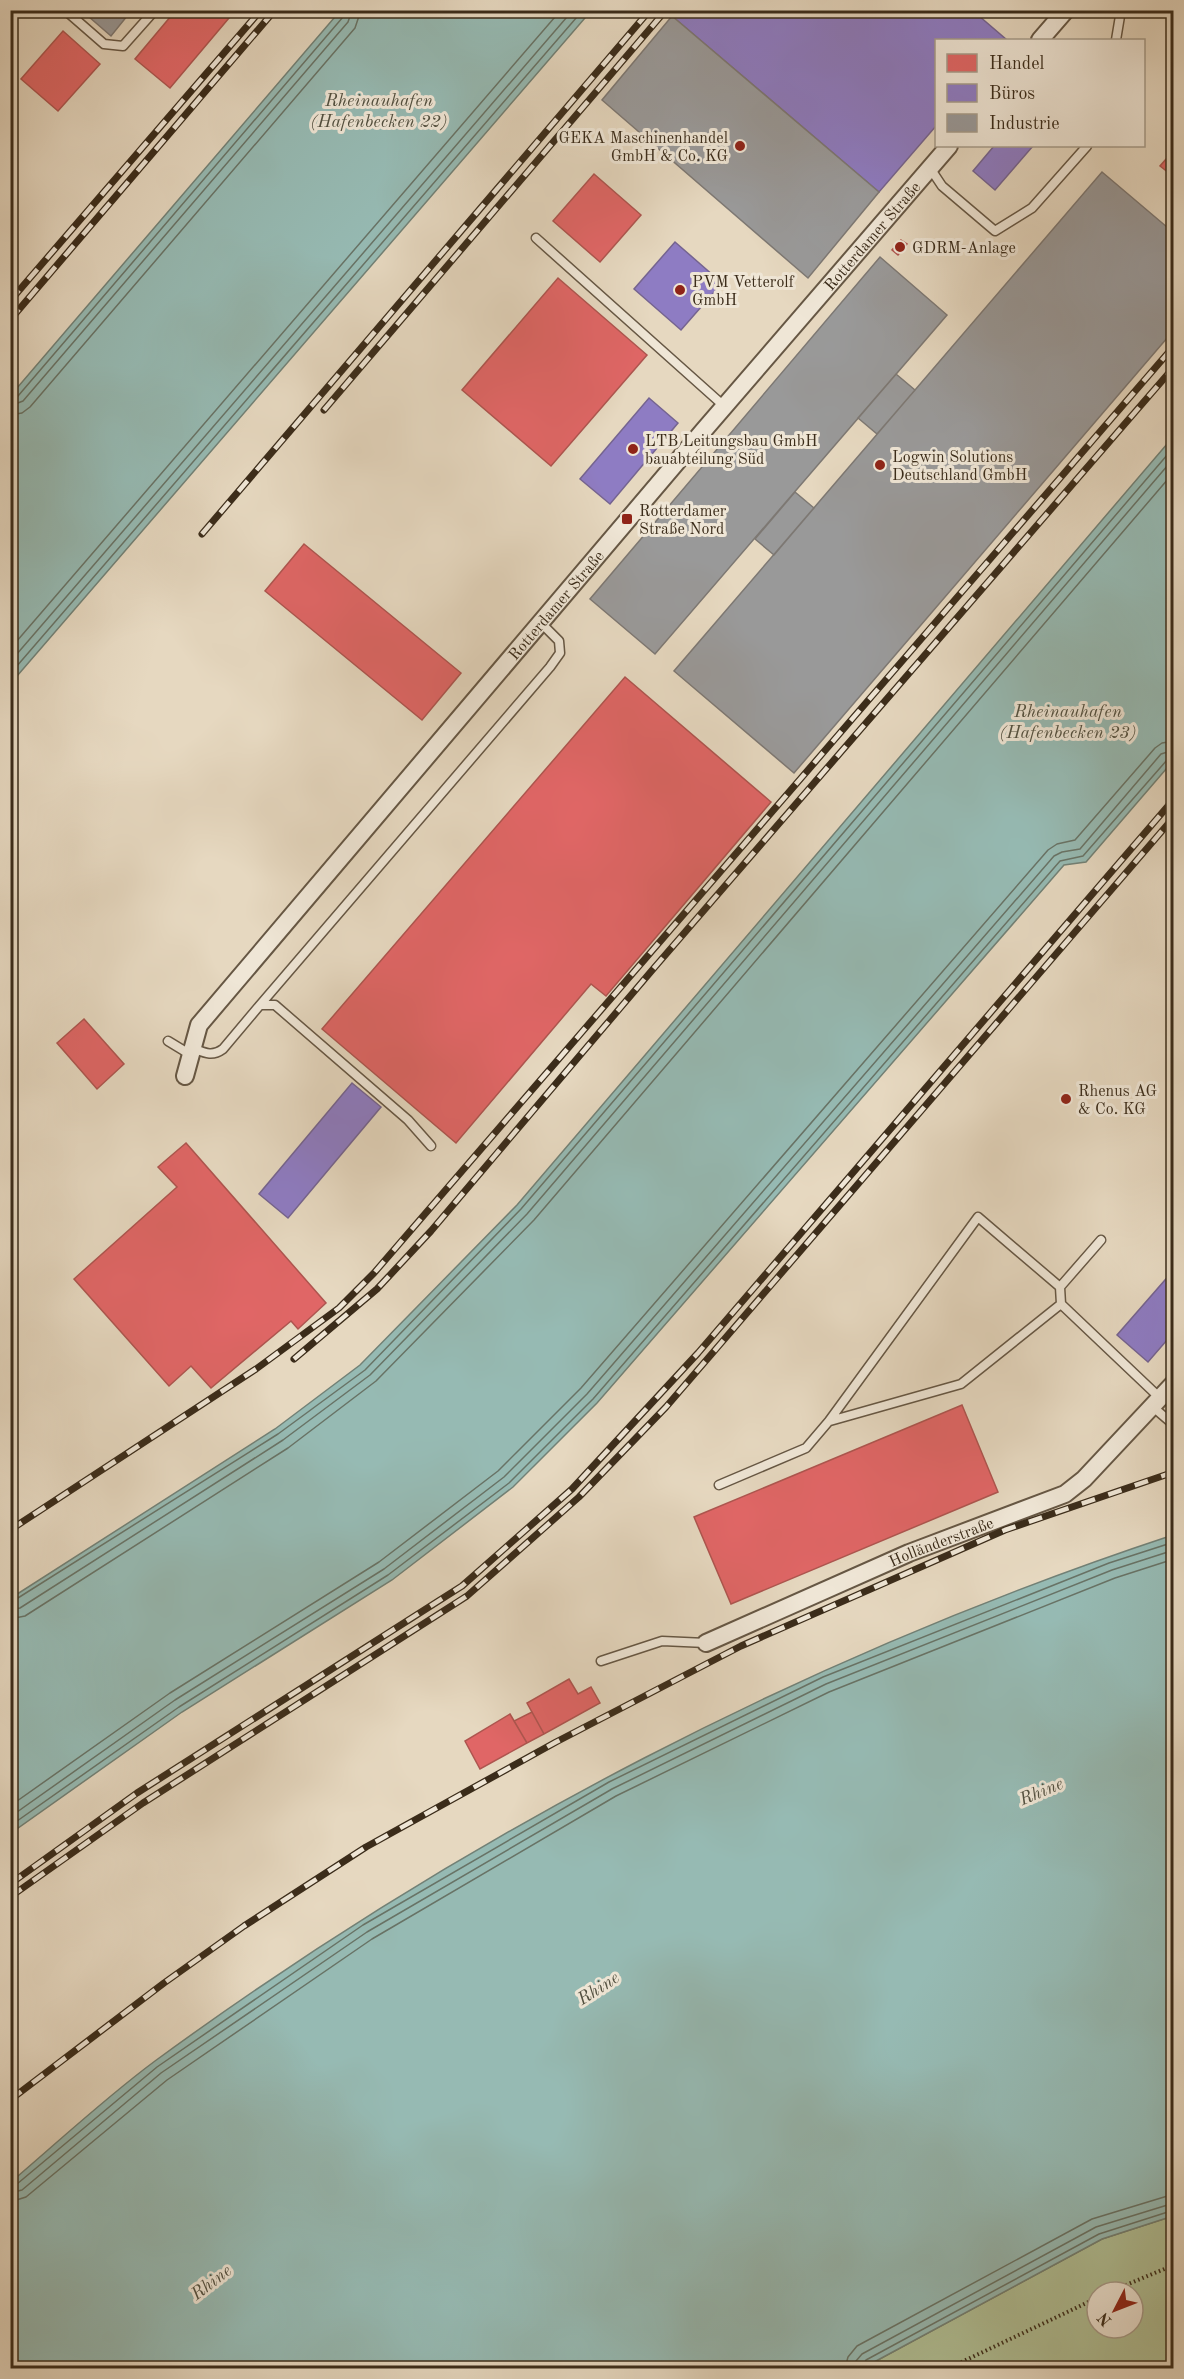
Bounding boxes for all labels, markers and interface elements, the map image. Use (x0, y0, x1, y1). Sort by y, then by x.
legend (935, 39, 1145, 147)
text: Handel (989, 55, 1044, 73)
text: Büros (989, 85, 1035, 103)
water label: Rheinauhafen (Hafenbecken 22) (311, 92, 447, 131)
text: Industrie (989, 115, 1059, 133)
place label: GEKA Maschinenhandel GmbH & Co. KG (558, 131, 728, 165)
marker: GEKA Maschinenhandel GmbH & Co. KG (733, 139, 747, 153)
street label: Rotterdamer Straße (822, 180, 924, 294)
marker: GDRM-Anlage (893, 240, 907, 254)
place label: GDRM-Anlage (912, 241, 1016, 257)
place label: PVM Vetterolf GmbH (692, 275, 795, 309)
marker: PVM Vetterolf GmbH (673, 283, 687, 297)
place label: LTB Leitungsbau GmbH bauabteilung Süd (645, 434, 818, 468)
marker: LTB Leitungsbau GmbH bauabteilung Süd (626, 442, 640, 456)
place label: Logwin Solutions Deutschland GmbH (892, 450, 1027, 484)
marker: Logwin Solutions Deutschland GmbH (873, 458, 887, 472)
place label: Rotterdamer Straße Nord (639, 504, 727, 538)
marker: Rotterdamer Straße Nord (620, 512, 634, 526)
street label: Rotterdamer Straße (506, 548, 608, 664)
water label: Rheinauhafen (Hafenbecken 23) (1000, 703, 1136, 742)
place label: Rhenus AG & Co. KG (1078, 1084, 1158, 1118)
marker: Rhenus AG & Co. KG (1059, 1092, 1073, 1106)
street label: Holländerstraße (887, 1516, 996, 1571)
water label: Rhine (1016, 1775, 1066, 1810)
water label: Rhine (574, 1969, 623, 2009)
water label: Rhine (187, 2262, 235, 2305)
north arrow (1085, 2280, 1145, 2340)
text: N (1095, 2308, 1115, 2329)

